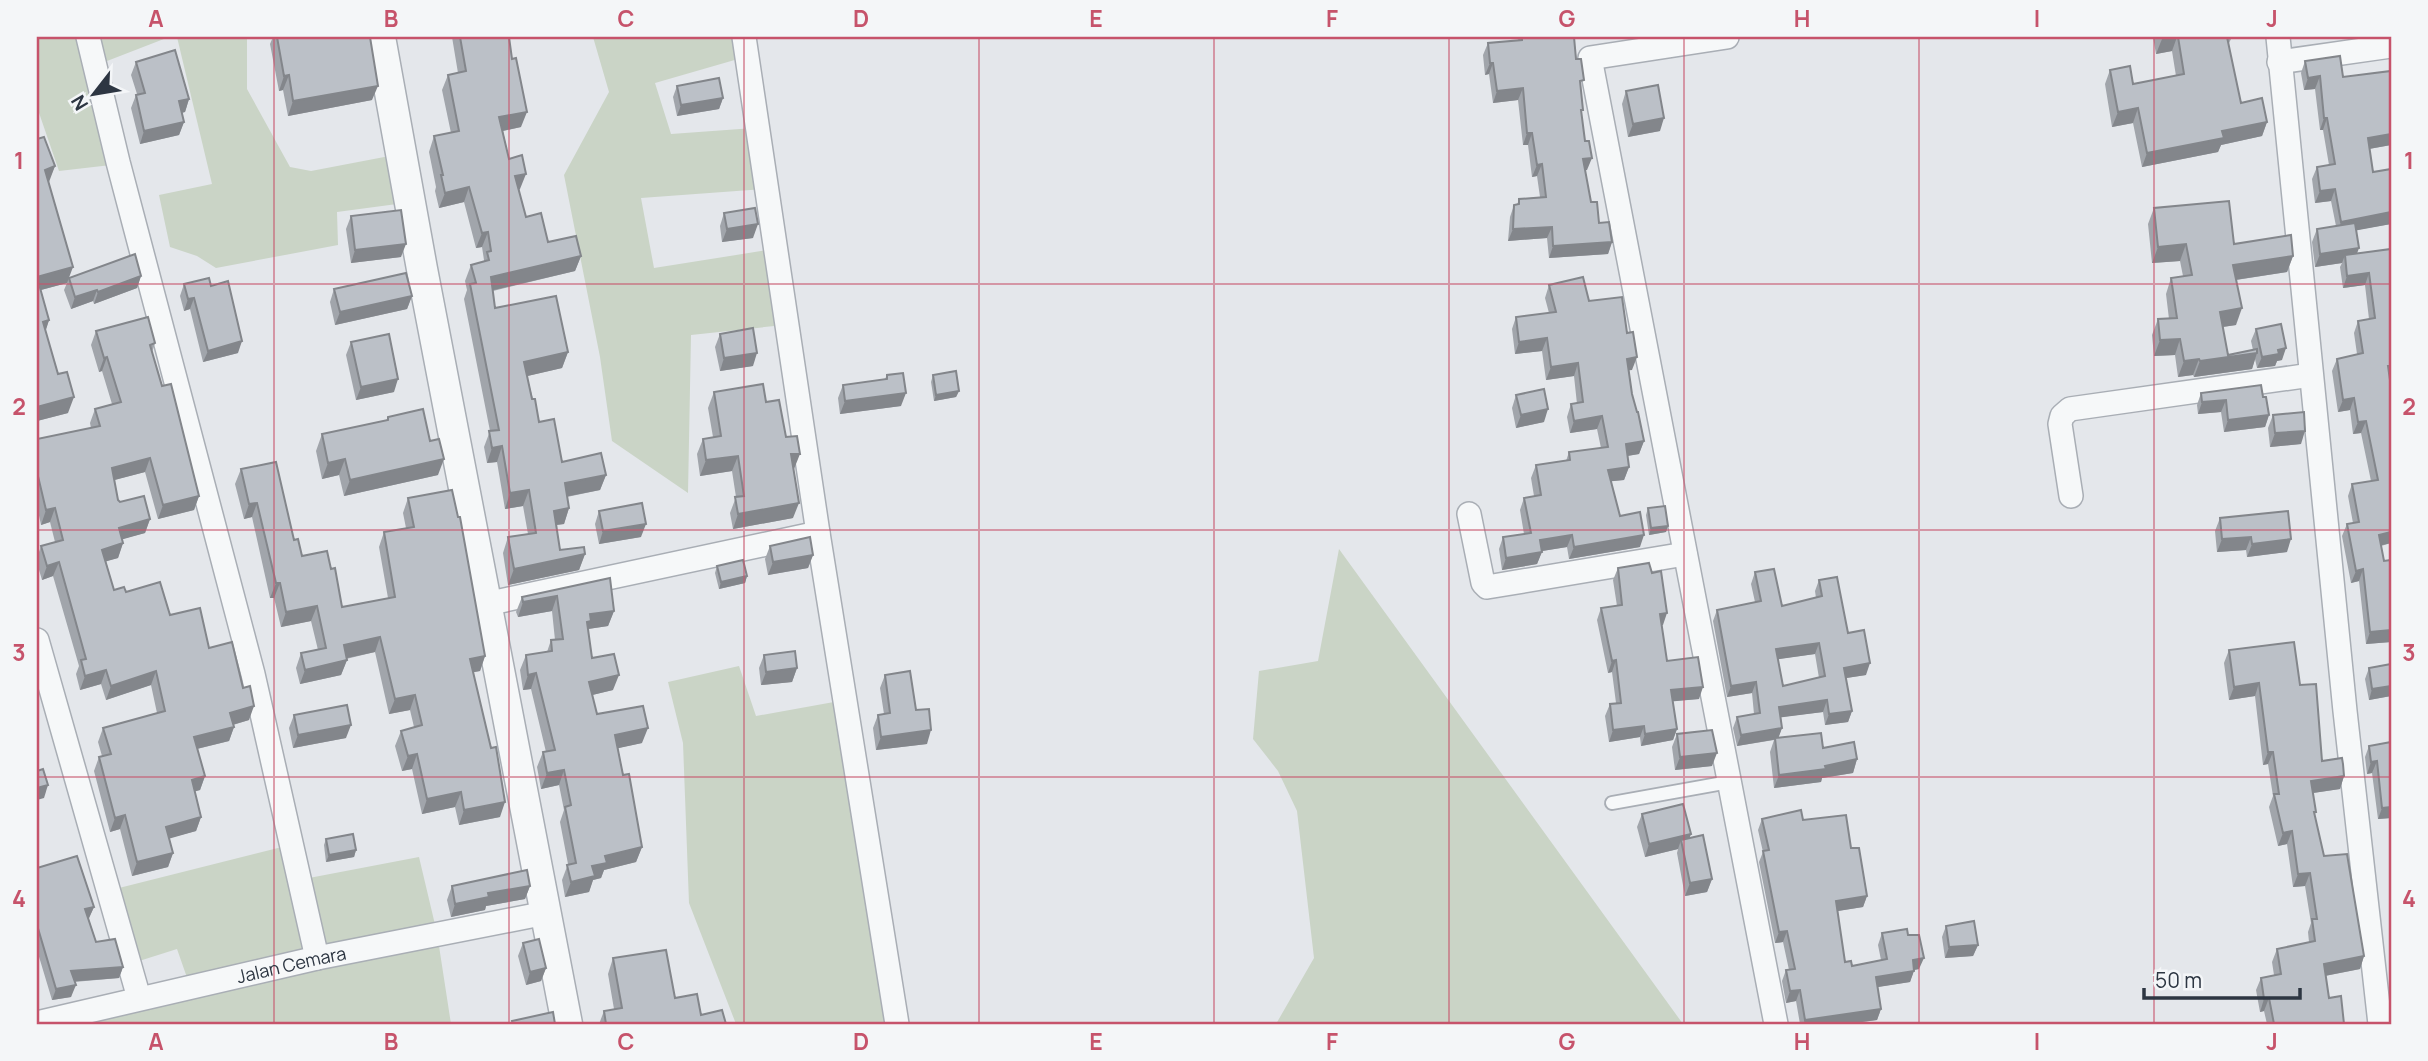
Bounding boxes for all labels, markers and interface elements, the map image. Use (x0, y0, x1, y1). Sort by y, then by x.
text: A (148, 2, 164, 34)
text: B (384, 2, 398, 34)
text: C (618, 2, 635, 34)
text: D (853, 2, 869, 34)
text: E (1089, 2, 1103, 34)
text: F (1326, 2, 1338, 34)
text: G (1559, 2, 1576, 34)
text: H (1794, 2, 1810, 34)
text: I (2034, 2, 2040, 34)
text: J (2266, 2, 2278, 34)
north arrow (60, 60, 130, 130)
text: N (65, 90, 94, 115)
text: 1 (14, 144, 24, 176)
text: 1 (2404, 144, 2414, 176)
text: 2 (12, 390, 26, 422)
text: 2 (2402, 390, 2416, 422)
text: 3 (12, 636, 26, 668)
text: 3 (2402, 636, 2416, 668)
text: 4 (12, 882, 26, 914)
text: 4 (2402, 882, 2416, 914)
street label: Jalan Cemara (234, 941, 348, 988)
scale bar (2144, 956, 2300, 1000)
text: 50 m (2155, 966, 2202, 994)
text: A (148, 1025, 164, 1057)
text: B (384, 1025, 398, 1057)
text: C (618, 1025, 635, 1057)
text: D (853, 1025, 869, 1057)
text: E (1089, 1025, 1103, 1057)
text: F (1326, 1025, 1338, 1057)
text: G (1559, 1025, 1576, 1057)
text: H (1794, 1025, 1810, 1057)
text: I (2034, 1025, 2040, 1057)
text: J (2266, 1025, 2278, 1057)

